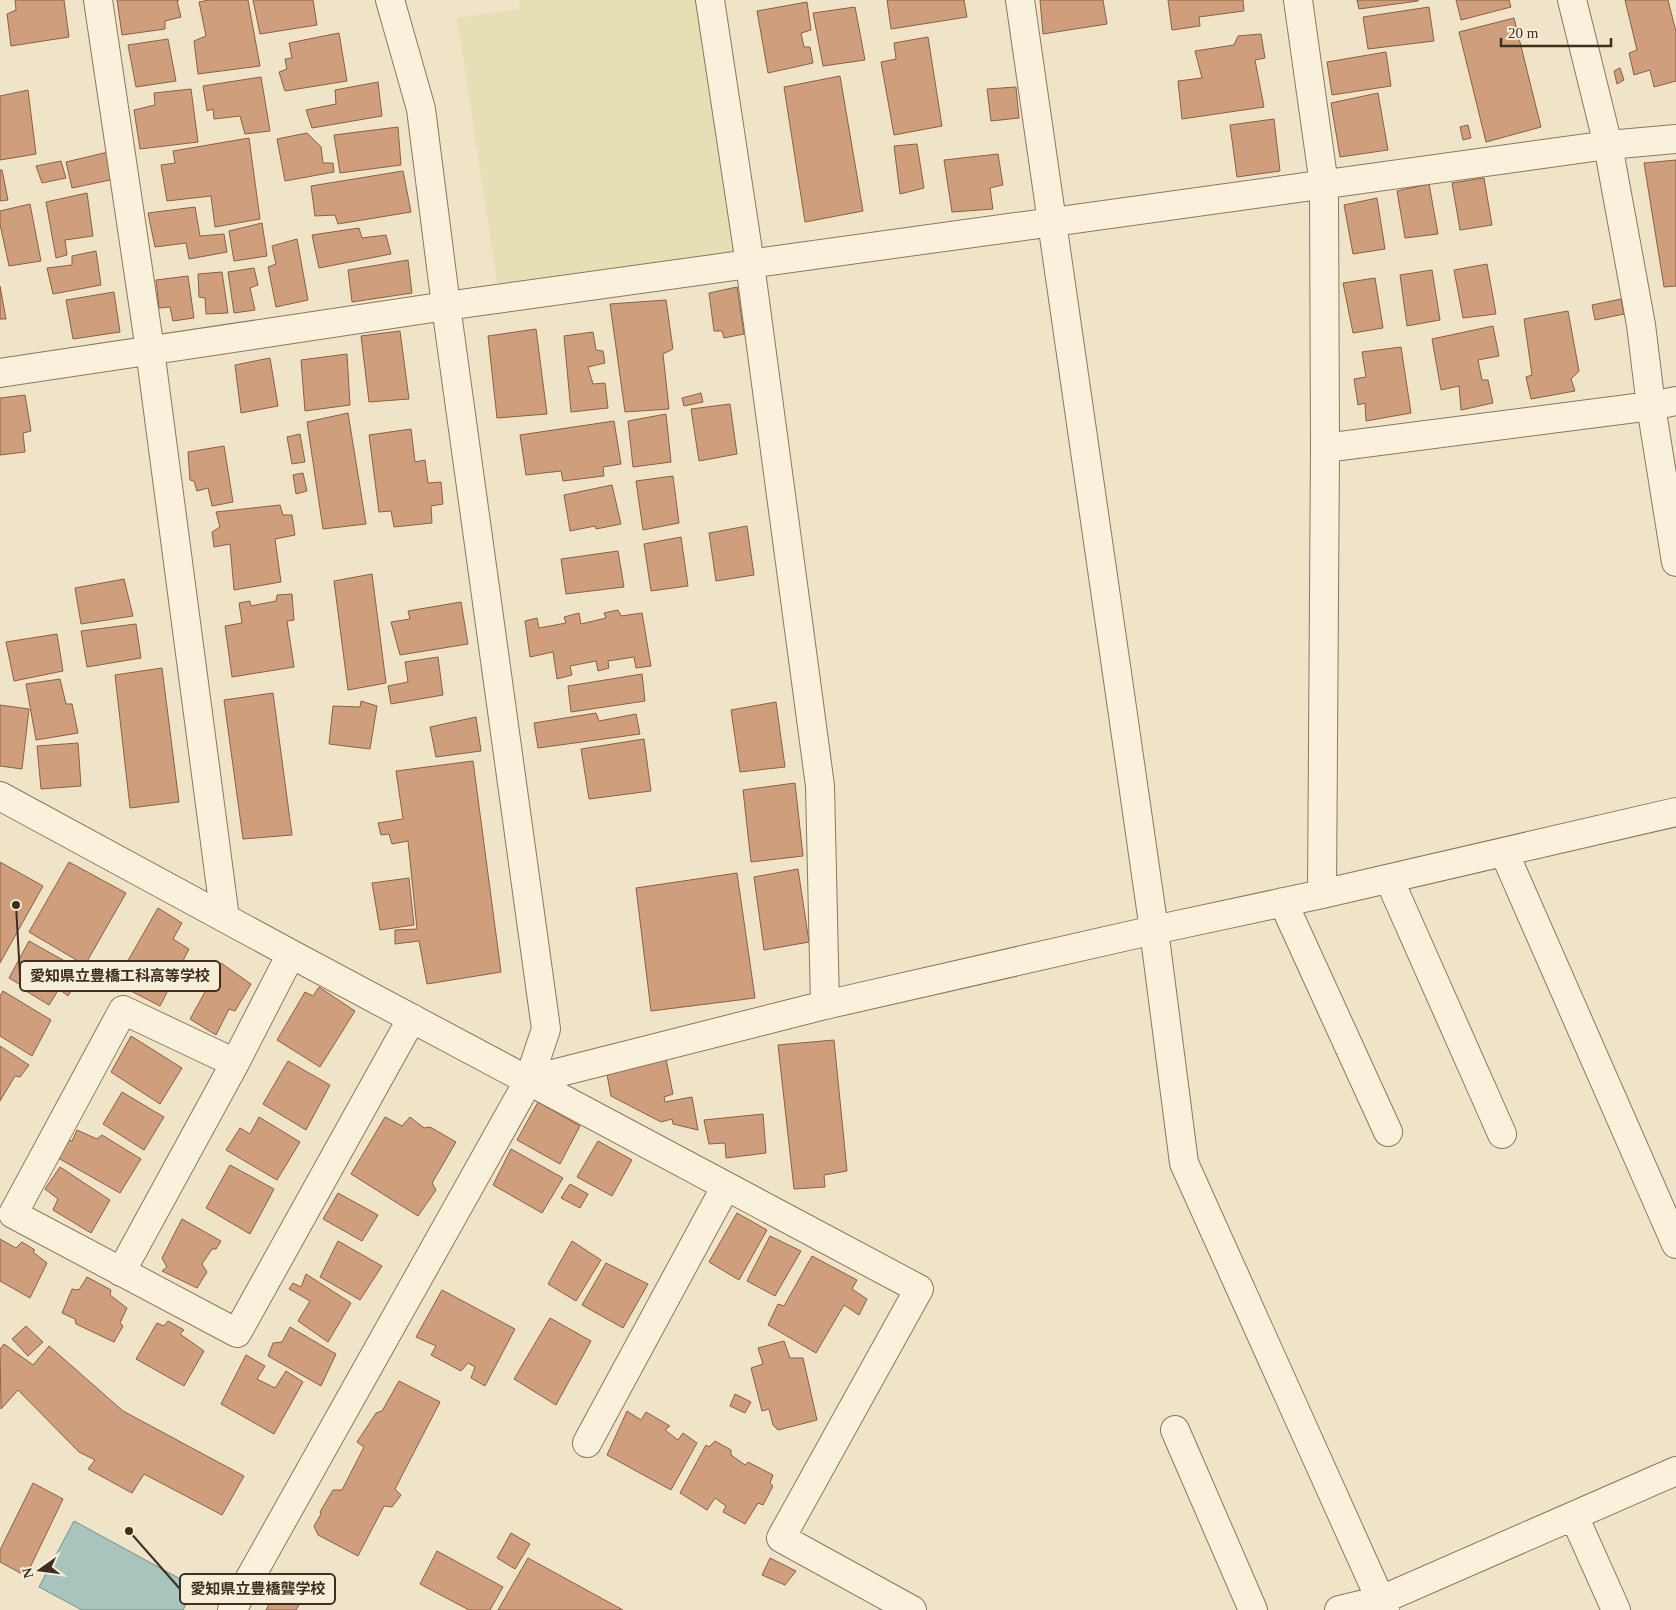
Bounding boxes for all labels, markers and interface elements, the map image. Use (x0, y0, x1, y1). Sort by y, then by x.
scale bar (1501, 15, 1611, 47)
text: 20 m (1508, 25, 1539, 41)
callout: 愛知県立豊橋工科高等学校 (20, 961, 220, 991)
text: 愛知県立豊橋工科高等学校 (30, 968, 210, 984)
north arrow (15, 1545, 65, 1595)
text: N (19, 1566, 36, 1580)
callout: 愛知県立豊橋聾学校 (180, 1574, 335, 1604)
text: 愛知県立豊橋聾学校 (190, 1581, 326, 1597)

